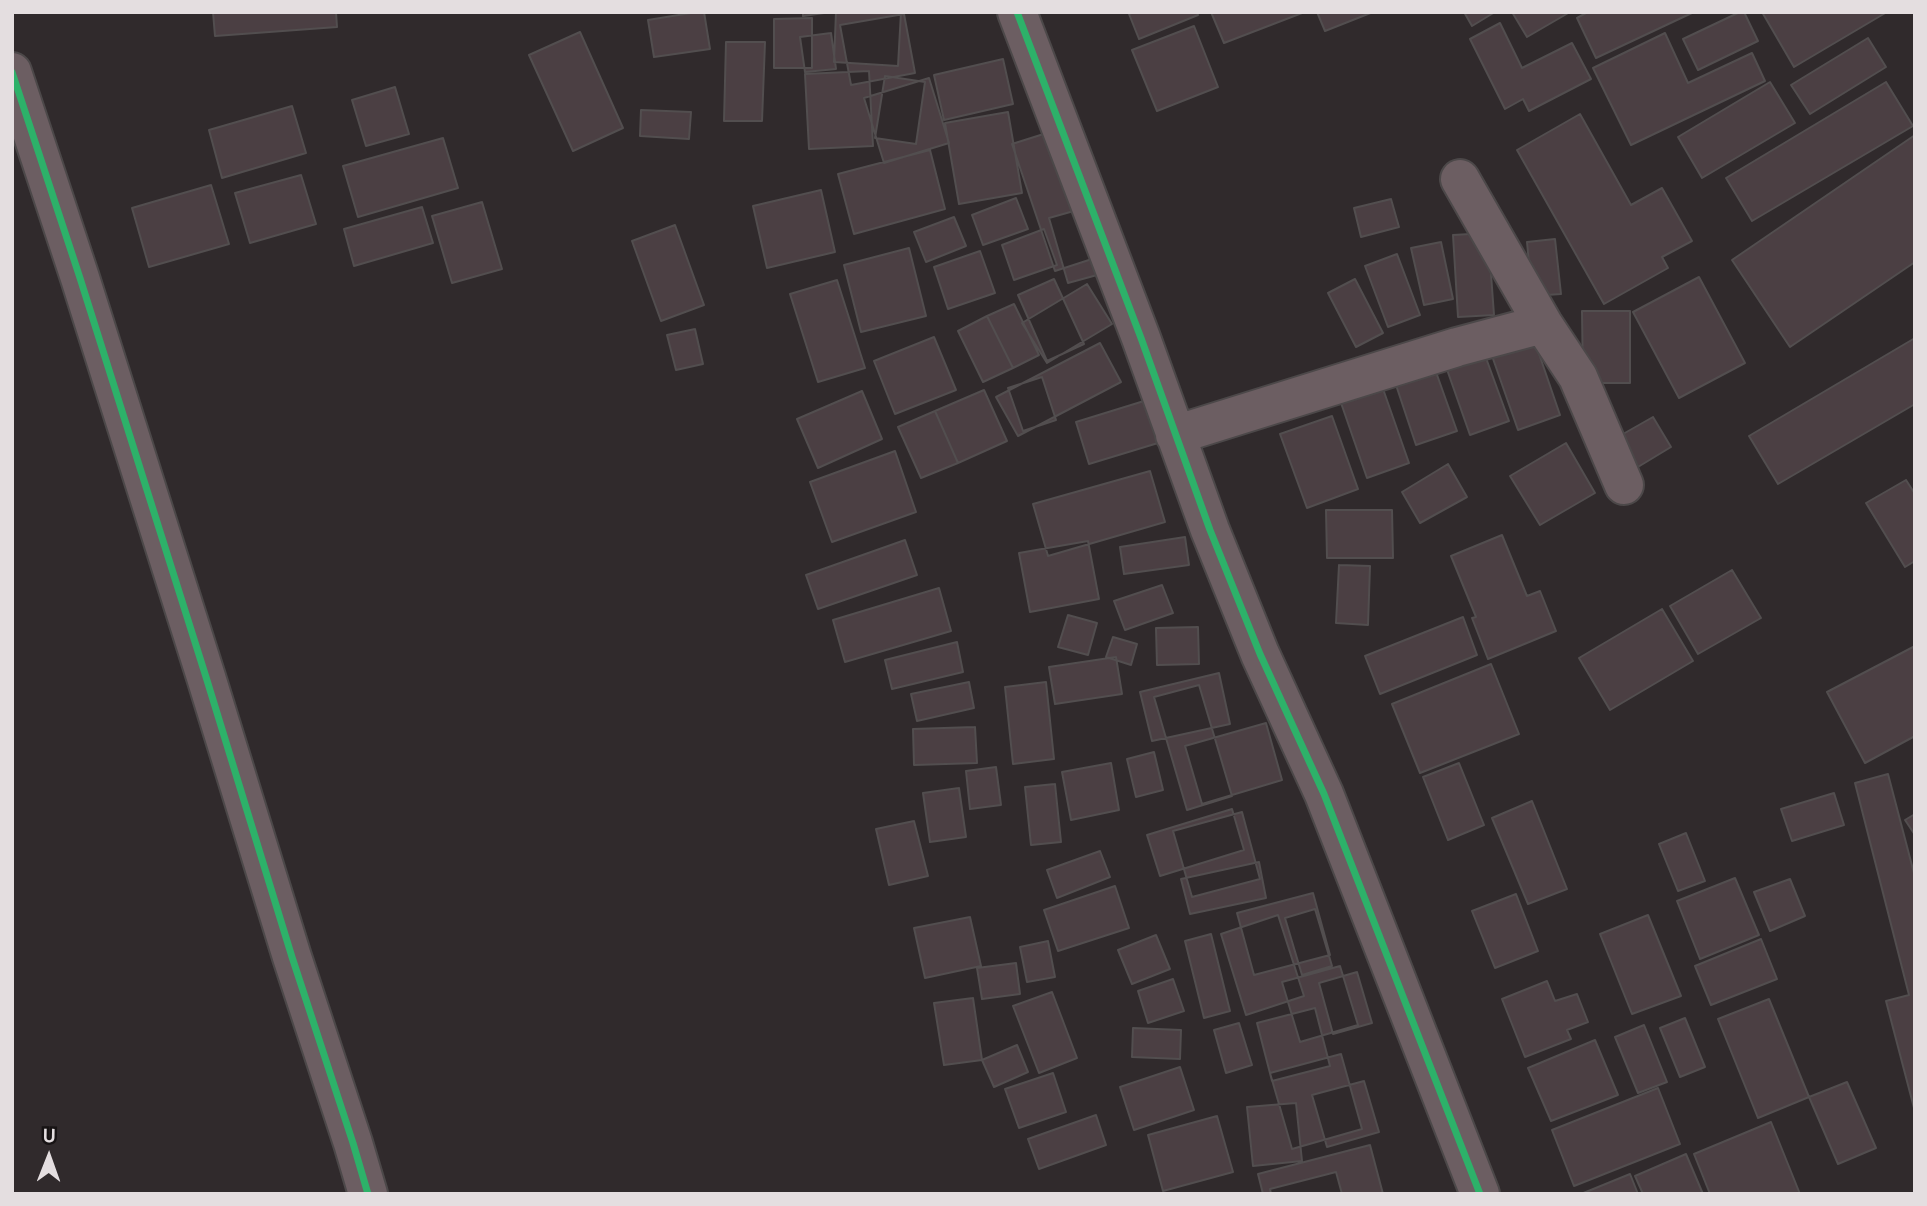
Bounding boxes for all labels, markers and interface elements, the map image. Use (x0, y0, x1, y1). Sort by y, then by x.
north arrow (14, 1122, 84, 1192)
text: U (43, 1123, 56, 1148)

